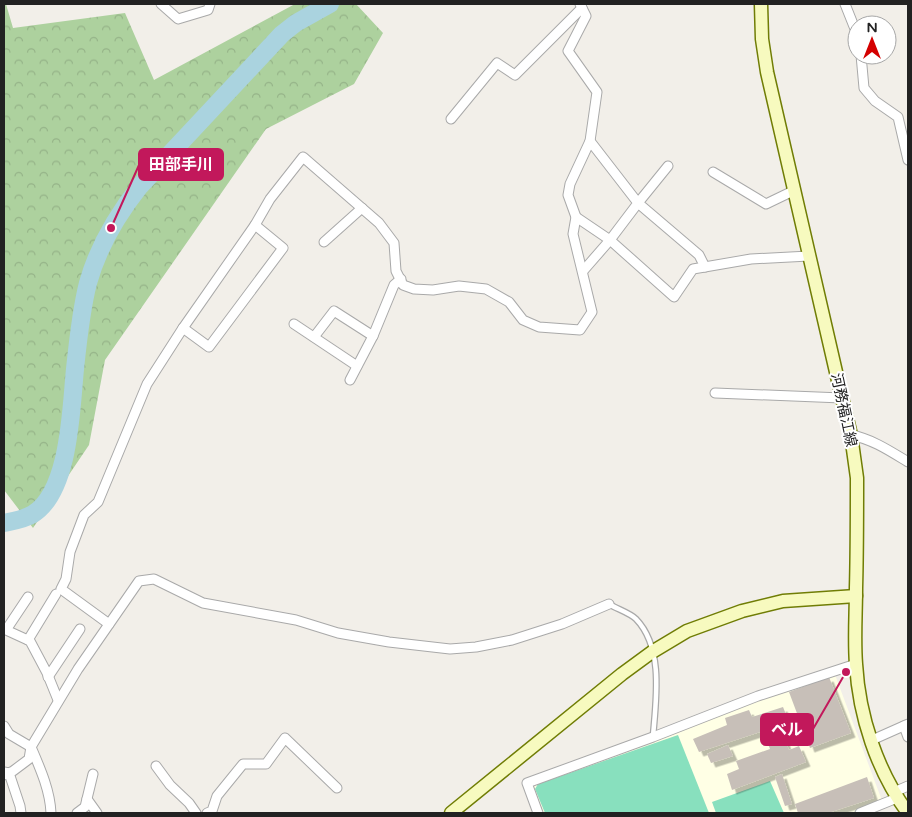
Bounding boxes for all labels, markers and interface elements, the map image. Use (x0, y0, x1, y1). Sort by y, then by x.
north arrow (847, 15, 897, 65)
text: N (866, 19, 878, 36)
callout: 田部手川 (139, 149, 223, 180)
text: 田部手川 (149, 155, 213, 175)
street label: 河務福江線 (827, 371, 861, 449)
callout: ベル (761, 714, 813, 745)
text: ベル (771, 720, 803, 740)

